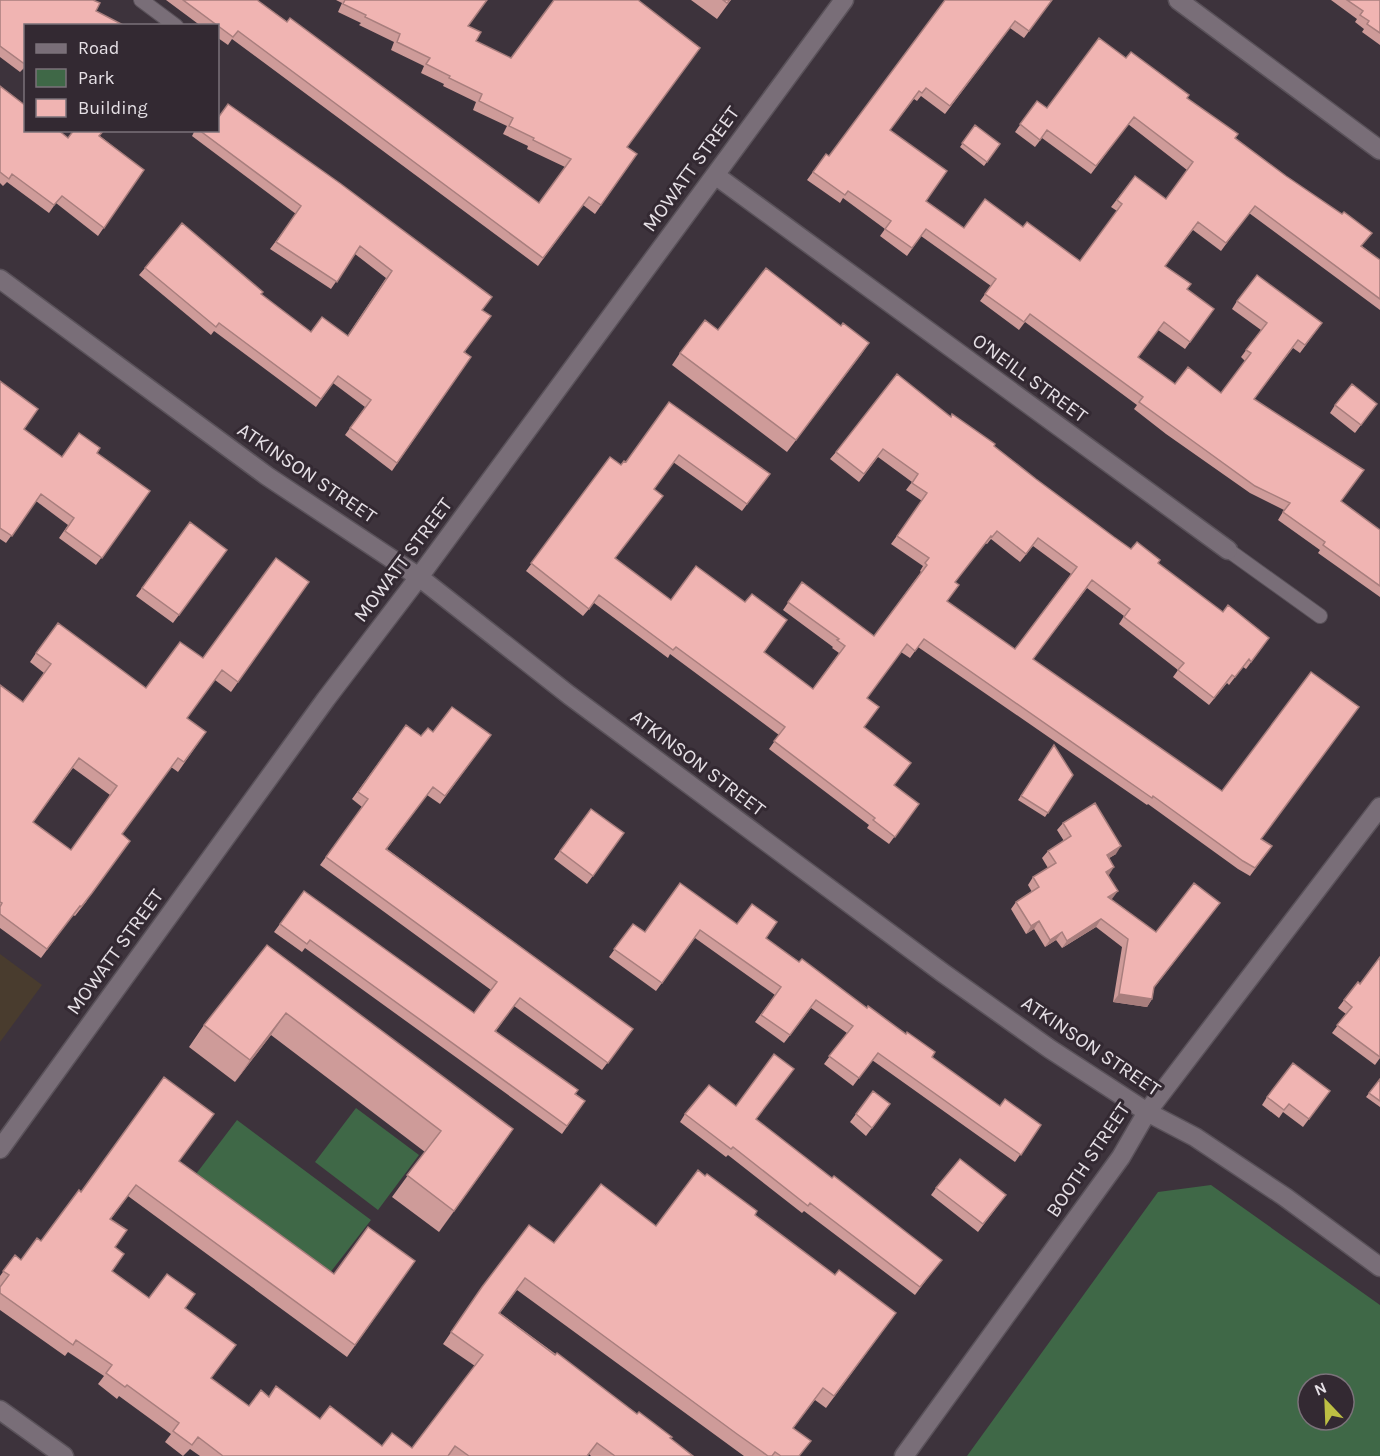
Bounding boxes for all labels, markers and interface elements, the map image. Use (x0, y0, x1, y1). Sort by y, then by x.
legend (24, 24, 219, 132)
text: Road (78, 37, 119, 59)
text: Park (78, 67, 115, 89)
text: Building (78, 97, 148, 119)
street label: MOWATT STREET (638, 102, 744, 236)
street label: O'NEILL STREET (968, 329, 1092, 427)
street label: ATKINSON STREET (233, 418, 381, 528)
street label: MOWATT STREET (349, 493, 457, 627)
street label: ATKINSON STREET (626, 705, 770, 821)
street label: MOWATT STREET (62, 885, 168, 1019)
street label: ATKINSON STREET (1017, 991, 1165, 1101)
street label: BOOTH STREET (1041, 1098, 1135, 1222)
north arrow (1296, 1372, 1356, 1432)
text: N (1311, 1378, 1329, 1400)

